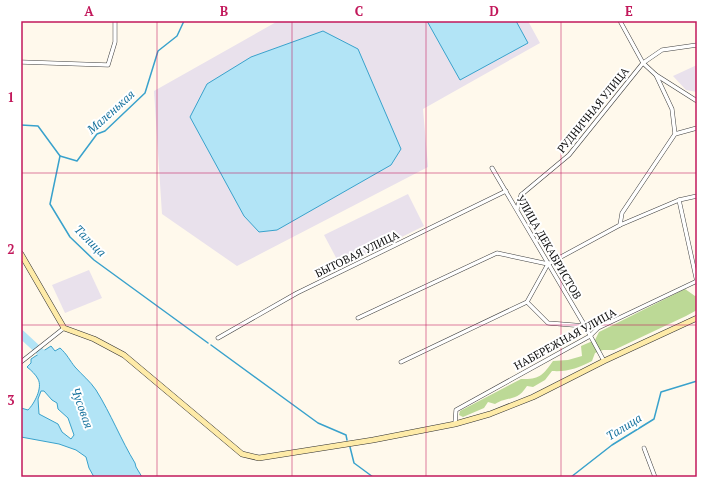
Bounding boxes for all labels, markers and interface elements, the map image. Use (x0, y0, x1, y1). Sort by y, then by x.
text: A (84, 2, 94, 20)
text: B (220, 2, 228, 20)
text: C (355, 2, 363, 20)
text: D (489, 2, 499, 20)
text: E (625, 2, 633, 20)
street label: РУДНИЧНАЯ УЛИЦА (554, 64, 632, 156)
water label: Маленькая (83, 86, 138, 138)
text: 1 (7, 88, 15, 106)
street label: УЛИЦА ДЕКАБРИСТОВ (513, 192, 585, 302)
water label: Талица (71, 222, 109, 260)
street label: БЫТОВАЯ УЛИЦА (313, 227, 402, 280)
text: 2 (7, 240, 15, 258)
street label: НАБЕРЕЖНАЯ УЛИЦА (512, 305, 619, 373)
water label: Чусовая (68, 385, 97, 430)
text: 3 (7, 391, 15, 409)
water label: Талица (603, 410, 644, 443)

